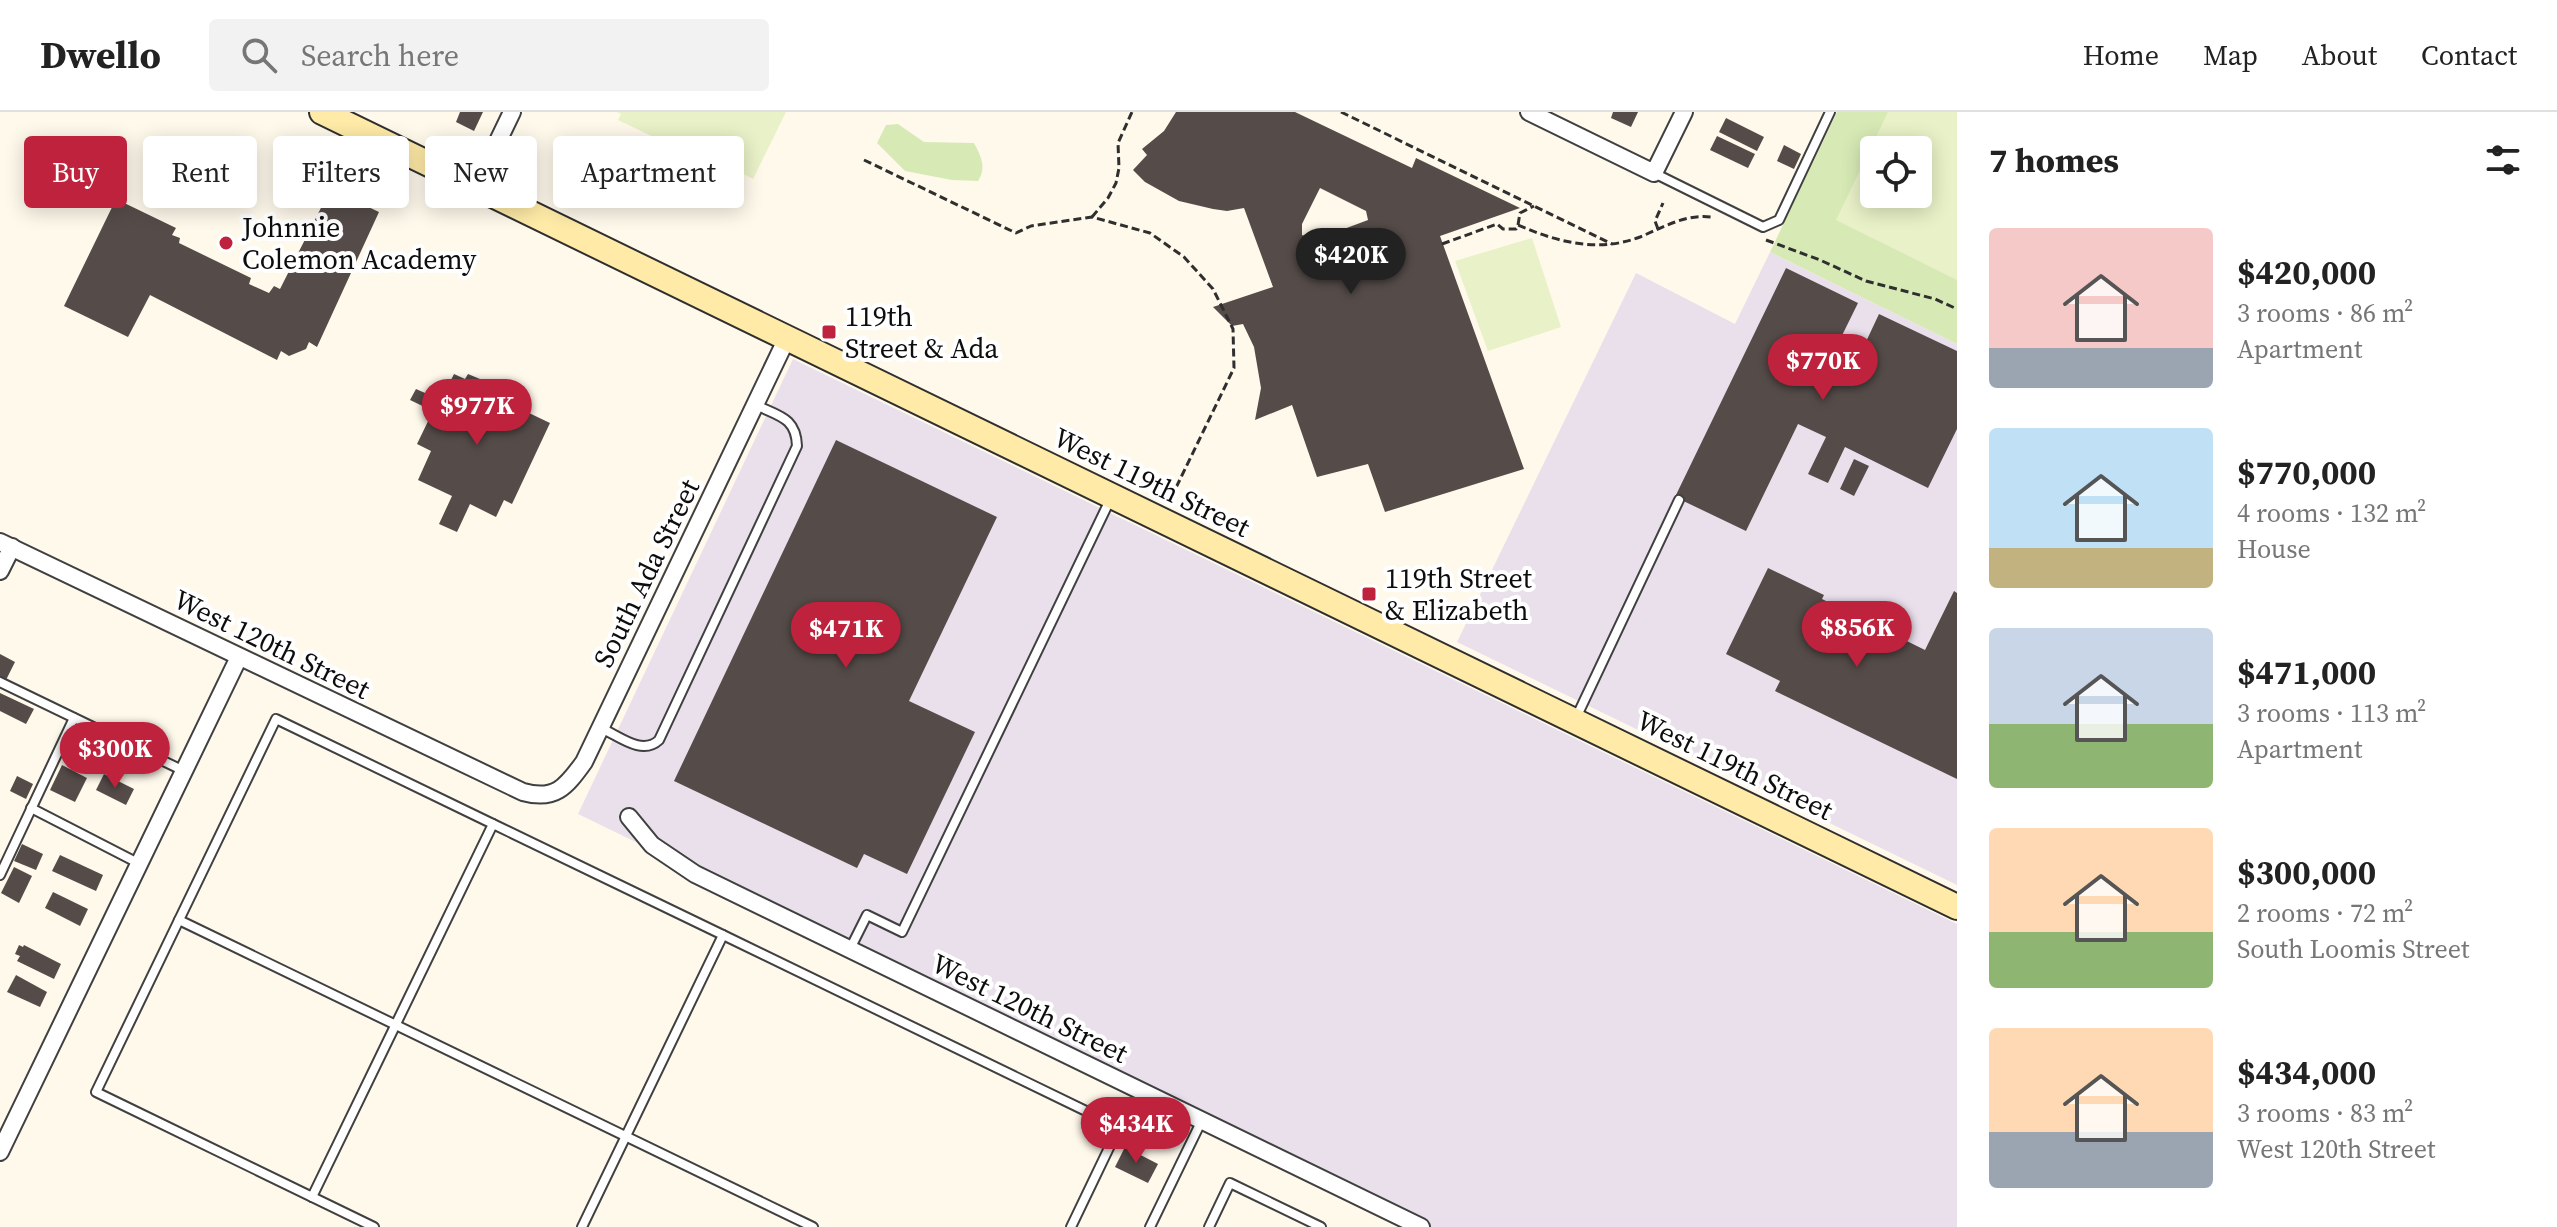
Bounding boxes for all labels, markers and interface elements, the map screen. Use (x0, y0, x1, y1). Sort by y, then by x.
search box (209, 19, 769, 91)
text: Dwello (40, 29, 161, 81)
icon: search (237, 33, 281, 77)
text: Search here (301, 35, 459, 76)
text: Home (2083, 36, 2159, 74)
text: Map (2203, 36, 2258, 74)
text: About (2302, 36, 2377, 74)
text: Contact (2421, 36, 2517, 74)
chip: Buy (24, 136, 127, 208)
chip: Rent (143, 136, 257, 208)
chip: Filters (273, 136, 409, 208)
chip: New (425, 136, 537, 208)
chip: Apartment (553, 136, 744, 208)
map controls (1860, 136, 1932, 208)
button: locate (1860, 136, 1932, 208)
text: 7 homes (1989, 137, 2119, 183)
icon: filters (2481, 138, 2525, 182)
place label: Johnnie Colemon Academy (241, 208, 477, 278)
pin: $420K (1295, 228, 1407, 296)
marker: Johnnie Colemon Academy (217, 234, 235, 252)
text: $420K (1314, 236, 1388, 272)
text: $420,000 (2237, 249, 2376, 295)
icon: home (2053, 260, 2149, 356)
text: 3 rooms · 86 m² (2237, 295, 2413, 331)
place label: 119th Street & Ada (845, 297, 999, 367)
marker: 119th Street & Ada (820, 323, 838, 341)
text: Apartment (2237, 331, 2362, 367)
pin: $770K (1767, 334, 1879, 402)
text: $770K (1786, 342, 1860, 378)
pin: $977K (421, 379, 533, 447)
text: $977K (440, 387, 514, 423)
street label: West 119th Street (1048, 418, 1257, 546)
text: $770,000 (2237, 449, 2376, 495)
icon: home (2053, 460, 2149, 556)
street label: South Ada Street (584, 472, 708, 673)
text: 4 rooms · 132 m² (2237, 495, 2426, 531)
text: House (2237, 531, 2311, 567)
place label: 119th Street & Elizabeth (1385, 559, 1533, 629)
street label: West 120th Street (168, 580, 377, 708)
marker: 119th Street & Elizabeth (1360, 585, 1378, 603)
pin: $856K (1801, 601, 1913, 669)
pin: $471K (790, 602, 902, 670)
text: $856K (1820, 609, 1894, 645)
text: $471K (809, 610, 883, 646)
text: $471,000 (2237, 649, 2376, 695)
icon: home (2053, 660, 2149, 756)
text: 3 rooms · 113 m² (2237, 695, 2426, 731)
street label: West 119th Street (1631, 701, 1840, 829)
pin: $300K (59, 722, 171, 790)
text: $300K (78, 730, 152, 766)
text: Apartment (2237, 731, 2362, 767)
text: $300,000 (2237, 849, 2376, 895)
icon: home (2053, 860, 2149, 956)
text: 2 rooms · 72 m² (2237, 895, 2413, 931)
text: South Loomis Street (2237, 931, 2469, 967)
street label: West 120th Street (926, 944, 1135, 1072)
text: $434,000 (2237, 1049, 2376, 1095)
icon: home (2053, 1060, 2149, 1156)
text: 3 rooms · 83 m² (2237, 1095, 2413, 1131)
pin: $434K (1080, 1097, 1192, 1165)
text: $434K (1099, 1105, 1173, 1141)
text: West 120th Street (2237, 1131, 2436, 1167)

